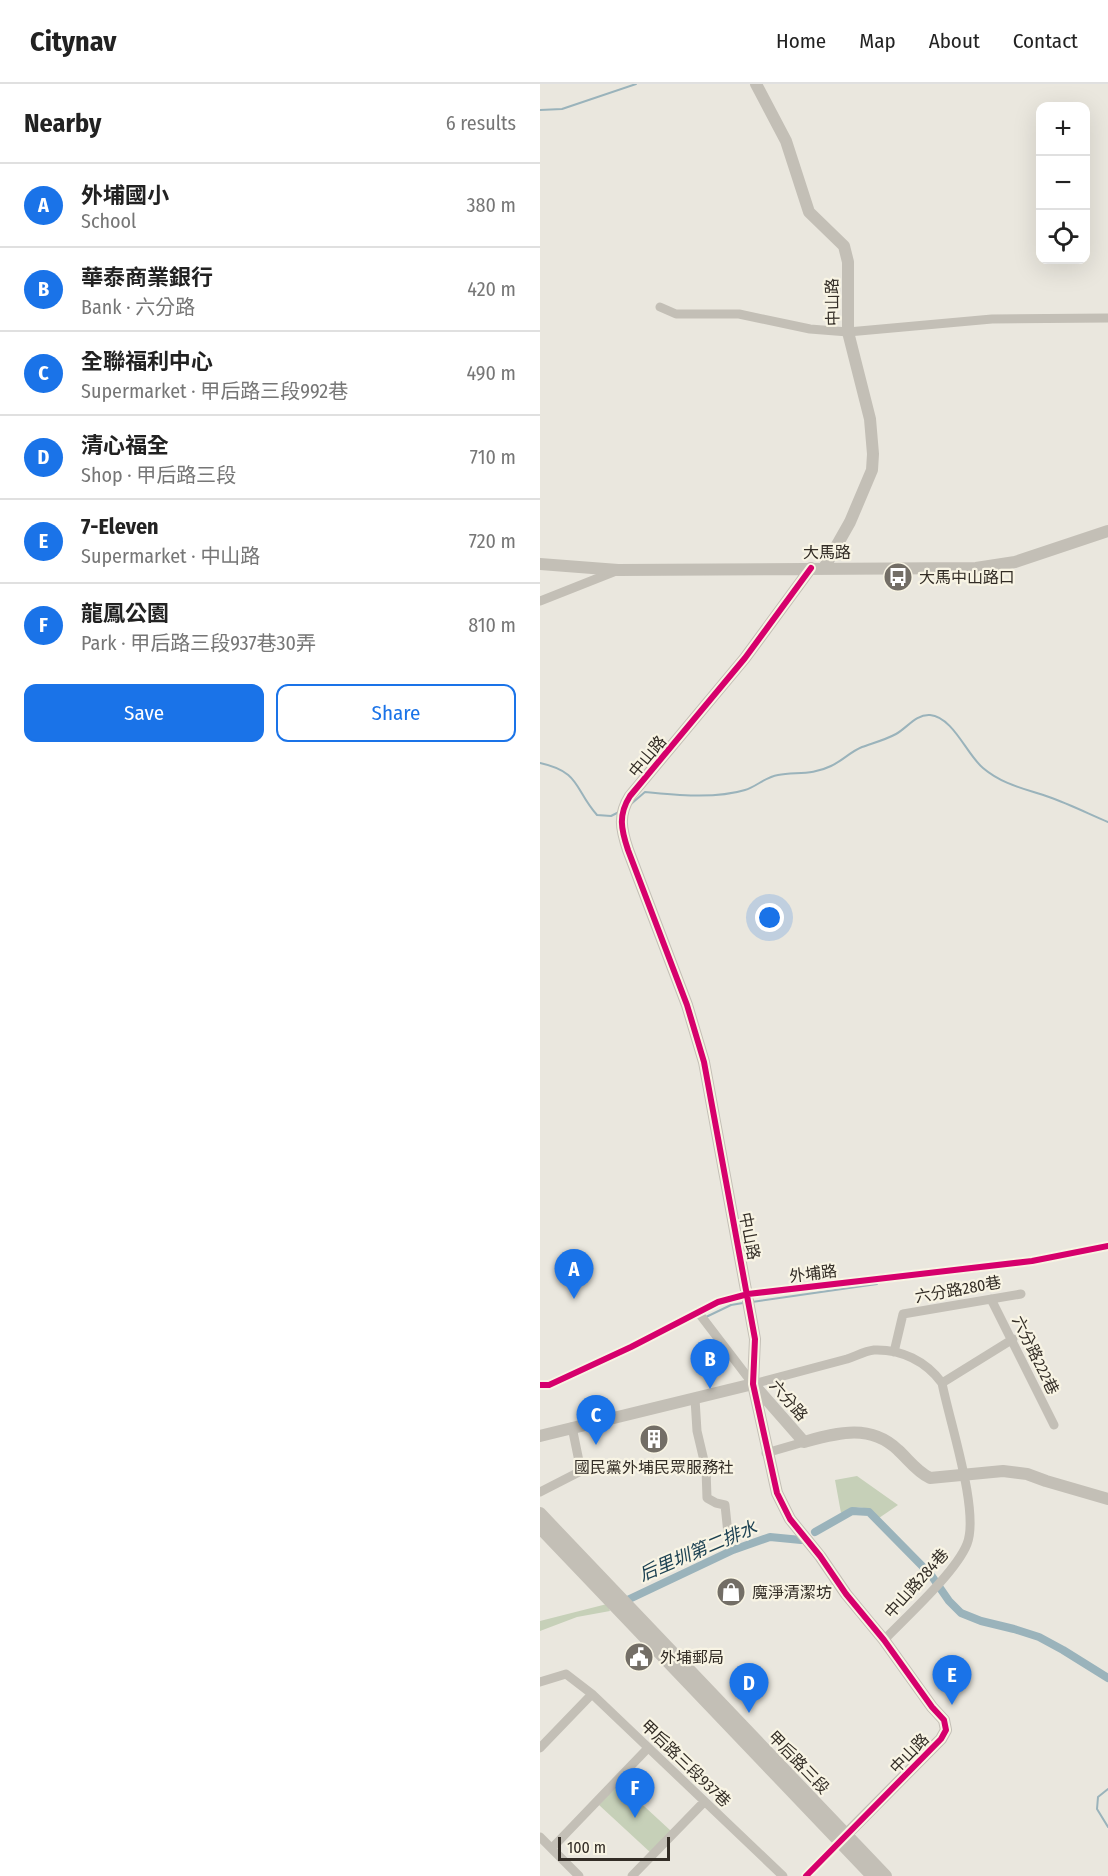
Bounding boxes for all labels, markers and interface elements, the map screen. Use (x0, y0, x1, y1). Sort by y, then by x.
text: Citynav (30, 25, 116, 58)
text: Home (776, 28, 826, 54)
text: Map (859, 28, 896, 54)
text: About (929, 28, 980, 54)
text: Contact (1013, 28, 1078, 54)
map controls (1036, 102, 1090, 264)
button: + (1036, 102, 1090, 156)
text: Nearby (24, 108, 101, 139)
text: 6 results (446, 111, 516, 135)
button: − (1036, 156, 1090, 210)
text: 外埔國小 (81, 182, 169, 209)
text: A (38, 193, 49, 217)
text: 380 m (466, 193, 516, 217)
text: School (81, 209, 136, 233)
button: locate (1036, 210, 1090, 264)
text: 華泰商業銀行 (81, 264, 213, 291)
text: B (38, 277, 49, 301)
text: 420 m (467, 277, 516, 301)
street label: 中山路 (823, 278, 842, 326)
text: Bank · 六分路 (81, 295, 195, 319)
text: 全聯福利中心 (81, 348, 213, 375)
text: C (38, 361, 49, 385)
text: 490 m (466, 361, 516, 385)
text: Supermarket · 甲后路三段992巷 (81, 379, 348, 403)
text: 清心福全 (81, 432, 169, 459)
text: D (38, 445, 49, 469)
text: 710 m (470, 445, 516, 469)
text: Shop · 甲后路三段 (81, 463, 236, 487)
text: 7-Eleven (81, 513, 159, 540)
text: E (39, 529, 48, 553)
text: 720 m (469, 529, 516, 553)
street label: 大馬路 (803, 543, 851, 562)
text: Supermarket · 中山路 (81, 544, 260, 568)
bus stop icon: 大馬中山路口 (882, 561, 914, 593)
place label: 大馬中山路口 (919, 568, 1015, 587)
text: 龍鳳公園 (81, 600, 169, 627)
text: F (39, 613, 48, 637)
text: 810 m (468, 613, 516, 637)
text: Park · 甲后路三段937巷30弄 (81, 631, 316, 655)
button: Save (24, 684, 264, 742)
button: Share (276, 684, 516, 742)
street label: 中山路 (625, 732, 670, 781)
your location (755, 903, 784, 932)
street label: 中山路 (736, 1211, 763, 1261)
pin: A (555, 1250, 594, 1299)
street label: 外埔路 (788, 1261, 838, 1286)
street label: 六分路280巷 (913, 1273, 1003, 1306)
street label: 六分路222巷 (1008, 1313, 1063, 1398)
pin: B (690, 1340, 730, 1389)
street label: 六分路 (766, 1376, 812, 1425)
pin: C (576, 1396, 616, 1445)
building icon: 國民黨外埔民眾服務社 (638, 1423, 670, 1455)
place label: 國民黨外埔民眾服務社 (574, 1458, 734, 1477)
water label: 后里圳第二排水 (636, 1516, 761, 1586)
street label: 中山路284巷 (880, 1545, 952, 1622)
shop icon: 魔淨清潔坊 (715, 1576, 747, 1608)
place label: 魔淨清潔坊 (752, 1583, 832, 1602)
public building icon: 外埔郵局 (623, 1641, 655, 1673)
place label: 外埔郵局 (660, 1648, 724, 1667)
pin: E (932, 1656, 972, 1705)
pin: D (730, 1664, 768, 1713)
street label: 甲后路三段937巷 (637, 1716, 734, 1811)
street label: 甲后路三段 (764, 1727, 833, 1798)
street label: 中山路 (886, 1729, 933, 1777)
pin: F (616, 1768, 655, 1818)
scale bar (558, 1834, 670, 1862)
text: 100 m (567, 1838, 606, 1857)

